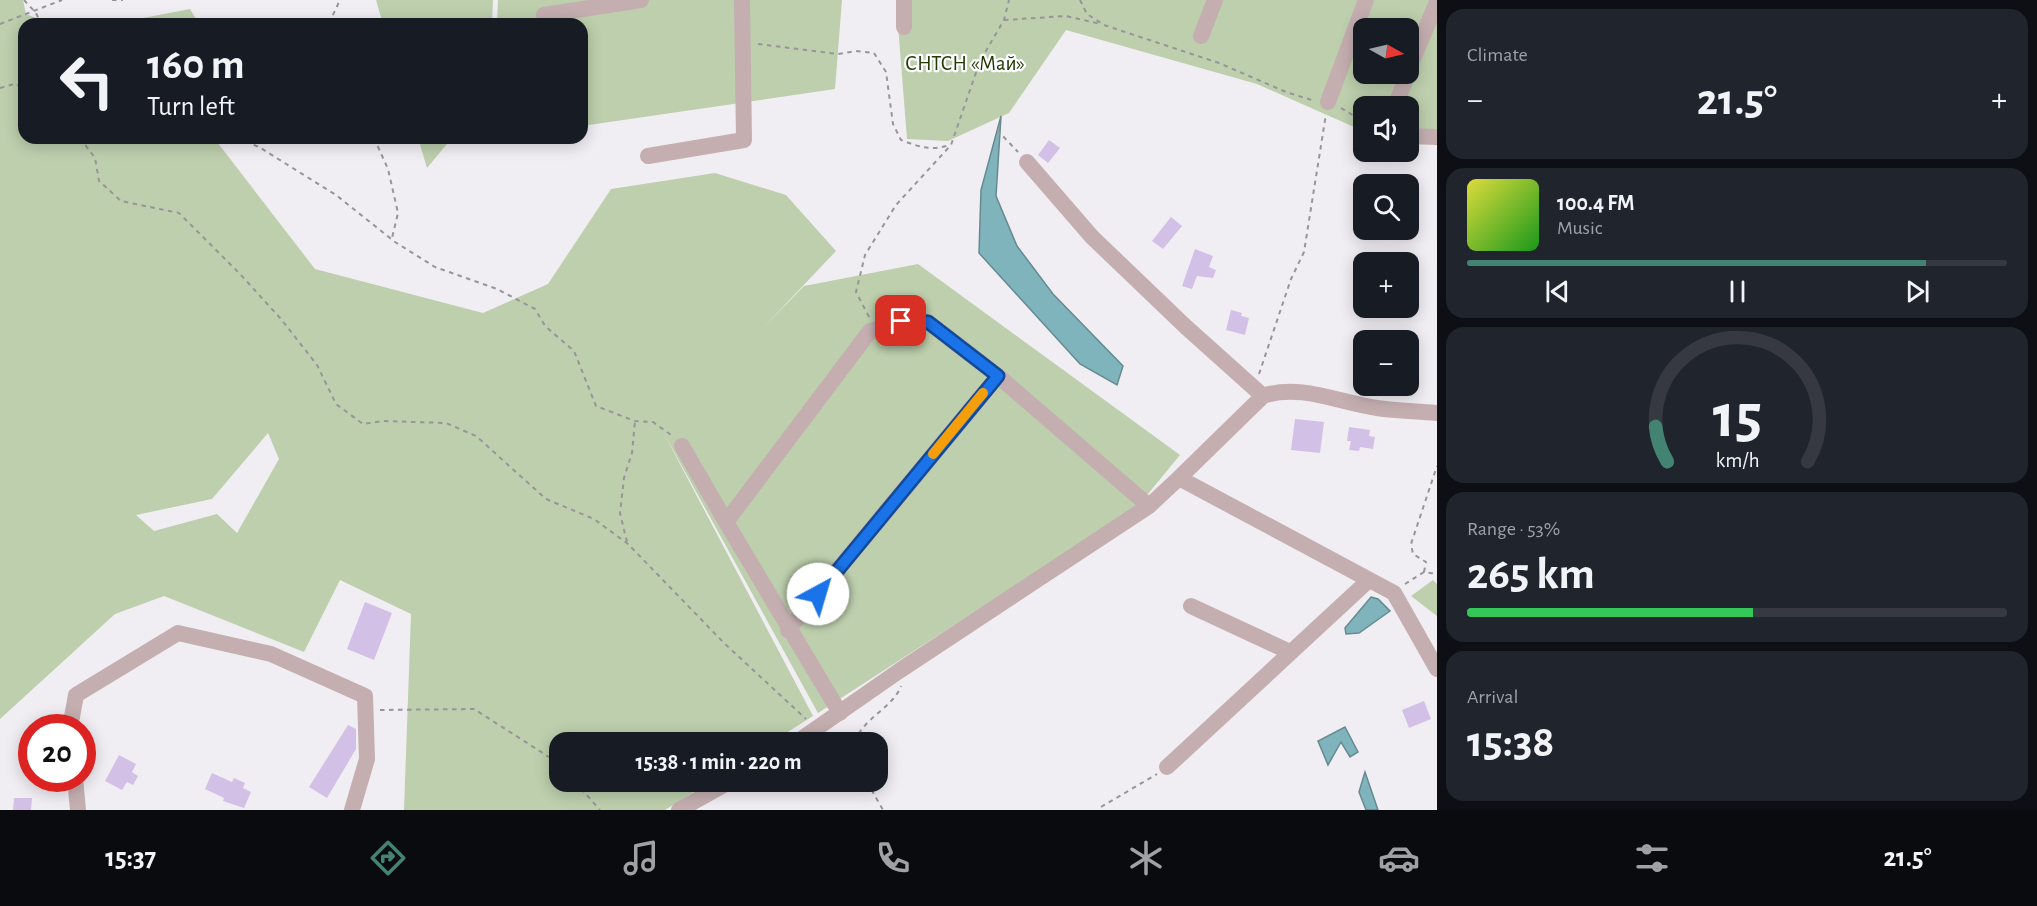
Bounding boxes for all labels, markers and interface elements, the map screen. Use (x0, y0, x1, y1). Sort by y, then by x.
north arrow (1353, 18, 1419, 84)
map controls (1353, 18, 1419, 396)
icon: left (48, 42, 126, 120)
text: 160 m (147, 44, 245, 86)
text: Climate (1467, 45, 1528, 65)
park label: СНТСН «Май» (905, 53, 1025, 74)
text: 21.5° (1697, 78, 1777, 123)
text: − (1467, 84, 1483, 117)
text: + (1991, 84, 2007, 117)
text: Turn left (147, 93, 235, 120)
button: sound (1353, 96, 1419, 162)
button: search (1353, 174, 1419, 240)
text: 100.4 FM (1557, 192, 1635, 214)
text: Music (1557, 218, 1603, 238)
button: + (1353, 252, 1419, 318)
icon: previous (1541, 275, 1574, 308)
icon: pause (1721, 275, 1754, 308)
icon: next (1901, 275, 1934, 308)
pin (875, 295, 926, 346)
icon: arrive (884, 304, 917, 337)
button: − (1353, 330, 1419, 396)
text: 15 (1712, 386, 1762, 448)
text: km/h (1715, 450, 1759, 471)
text: Range · 53% (1467, 519, 1560, 539)
text: 265 km (1467, 552, 1595, 597)
position arrow (786, 562, 850, 626)
text: Arrival (1467, 687, 1518, 707)
speed limit sign: 20 (18, 714, 96, 792)
text: 15:38 (1467, 720, 1555, 765)
text: 15:38 · 1 min · 220 m (636, 751, 801, 773)
icon: directions (367, 837, 409, 879)
icon: music (620, 837, 662, 879)
icon: phone (872, 837, 914, 879)
icon: climate (1125, 837, 1167, 879)
icon: car (1378, 837, 1420, 879)
icon: filters (1631, 837, 1673, 879)
text: 15:37 (105, 844, 156, 871)
text: 21.5° (1883, 844, 1932, 871)

